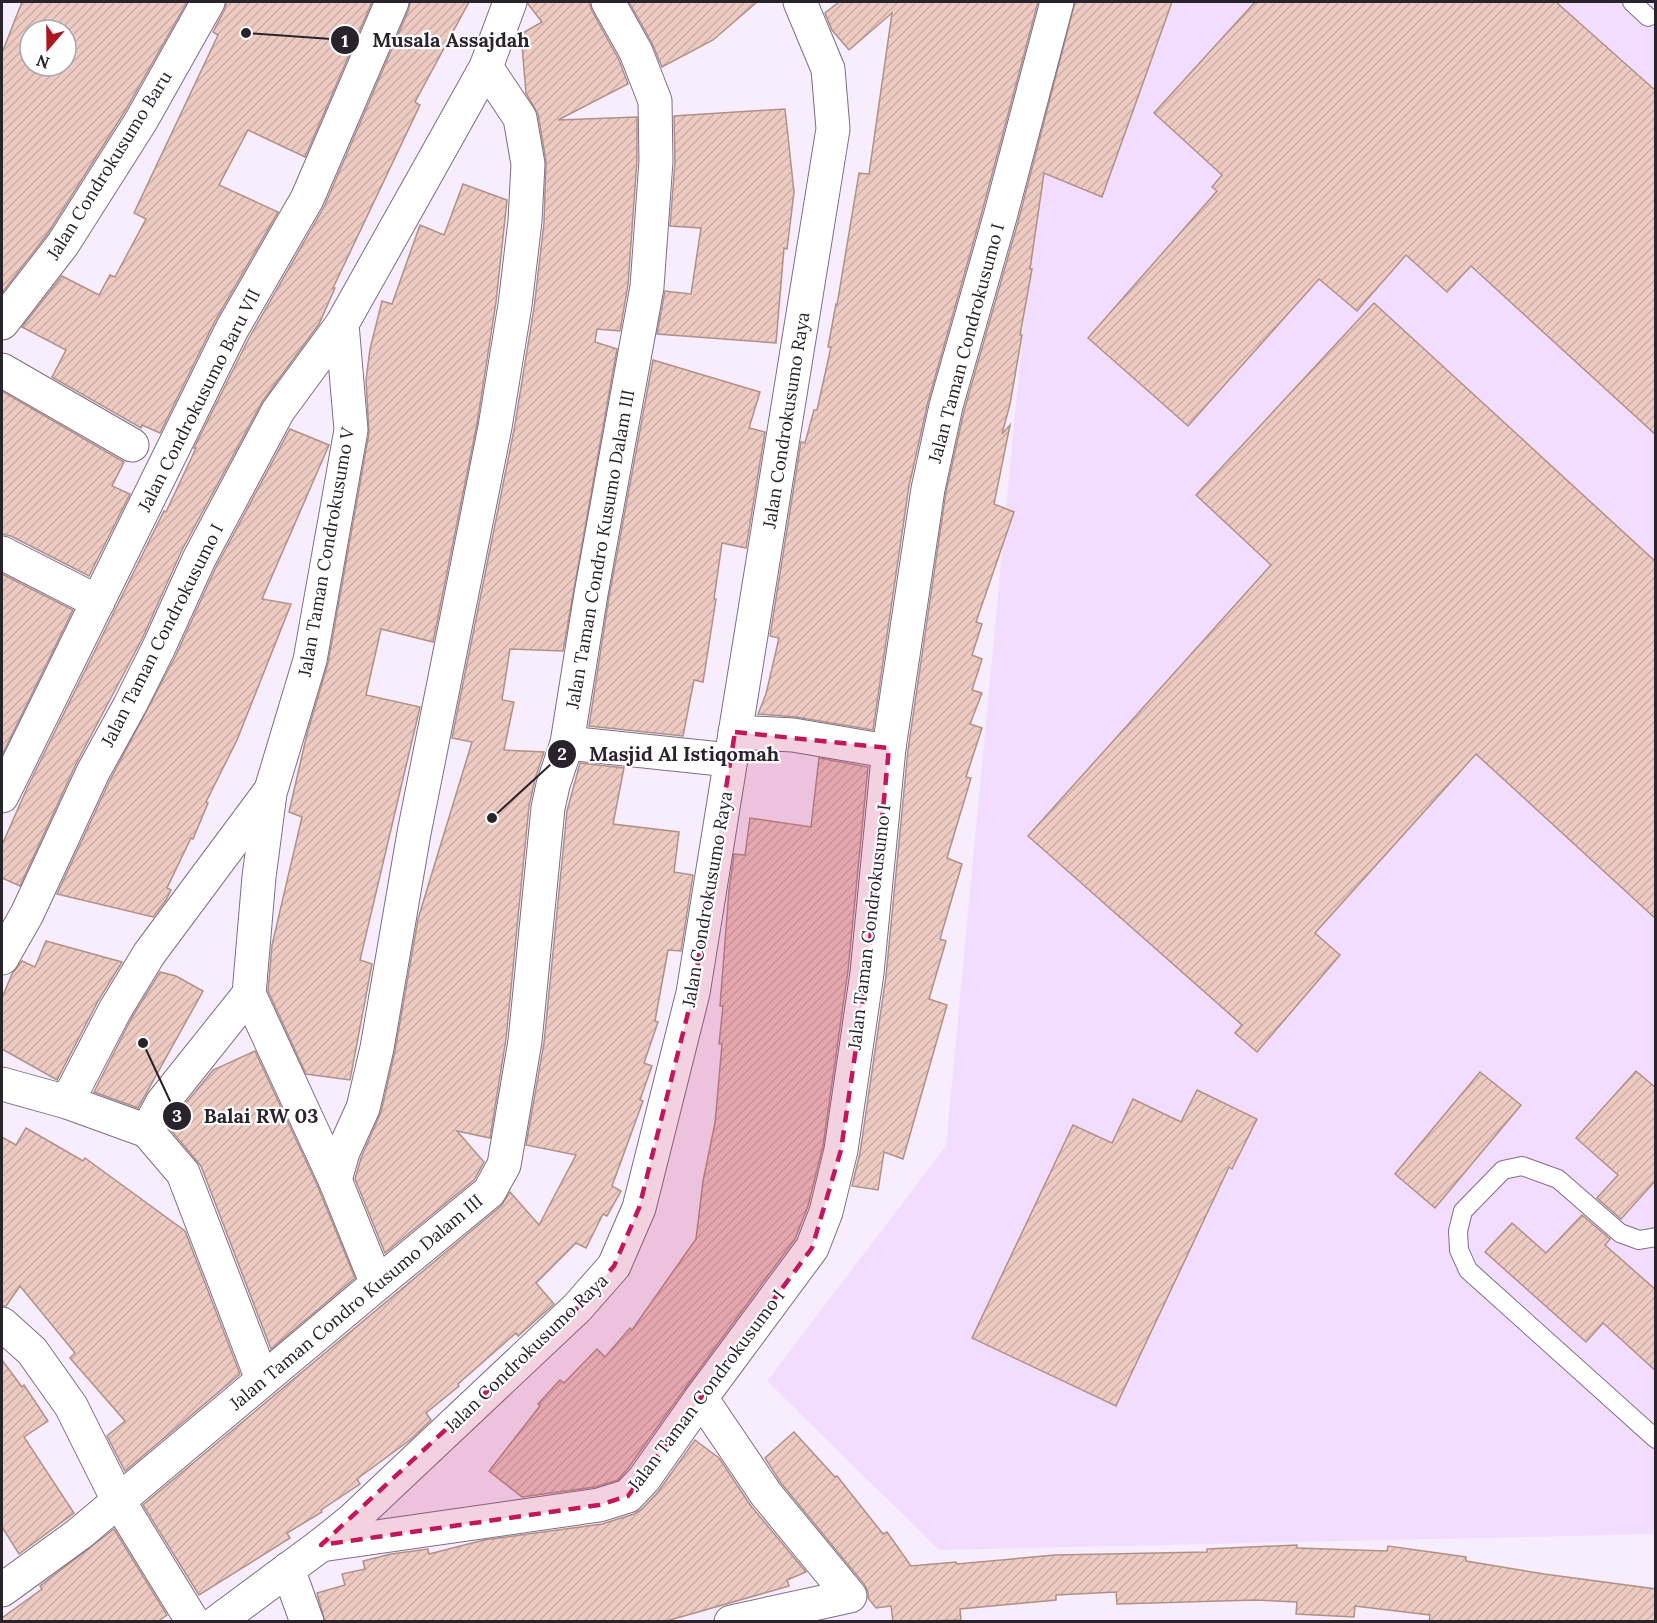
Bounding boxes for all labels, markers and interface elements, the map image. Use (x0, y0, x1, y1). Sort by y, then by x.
north arrow (18, 18, 78, 78)
callout: Musala Assajdah (330, 21, 541, 59)
text: Musala Assajdah (372, 27, 530, 52)
text: 1 (341, 29, 349, 52)
text: N (34, 51, 52, 74)
street label: Jalan Condrokusumo Baru (41, 66, 177, 265)
street label: Jalan Taman Condrokusumo I (923, 221, 1009, 466)
street label: Jalan Condrokusumo Baru VII (132, 285, 265, 516)
street label: Jalan Condrokusumo Raya (757, 310, 814, 531)
street label: Jalan Taman Condro Kusumo Dalam III (560, 388, 639, 711)
street label: Jalan Taman Condrokusumo V (293, 424, 359, 679)
street label: Jalan Taman Condrokusumo I (95, 520, 228, 751)
callout: Masjid Al Istiqomah (547, 735, 791, 773)
text: Masjid Al Istiqomah (589, 741, 780, 766)
text: 2 (557, 742, 567, 765)
street label: Jalan Condrokusumo Raya (677, 789, 737, 1010)
street label: Jalan Taman Condrokusumo I (842, 803, 895, 1052)
callout: Balai RW 03 (162, 1097, 331, 1135)
text: Balai RW 03 (203, 1103, 319, 1128)
text: 3 (172, 1104, 182, 1127)
street label: Jalan Taman Condro Kusumo Dalam III (224, 1189, 487, 1415)
street label: Jalan Condrokusumo Raya (439, 1269, 613, 1438)
street label: Jalan Taman Condrokusumo I (622, 1284, 789, 1496)

